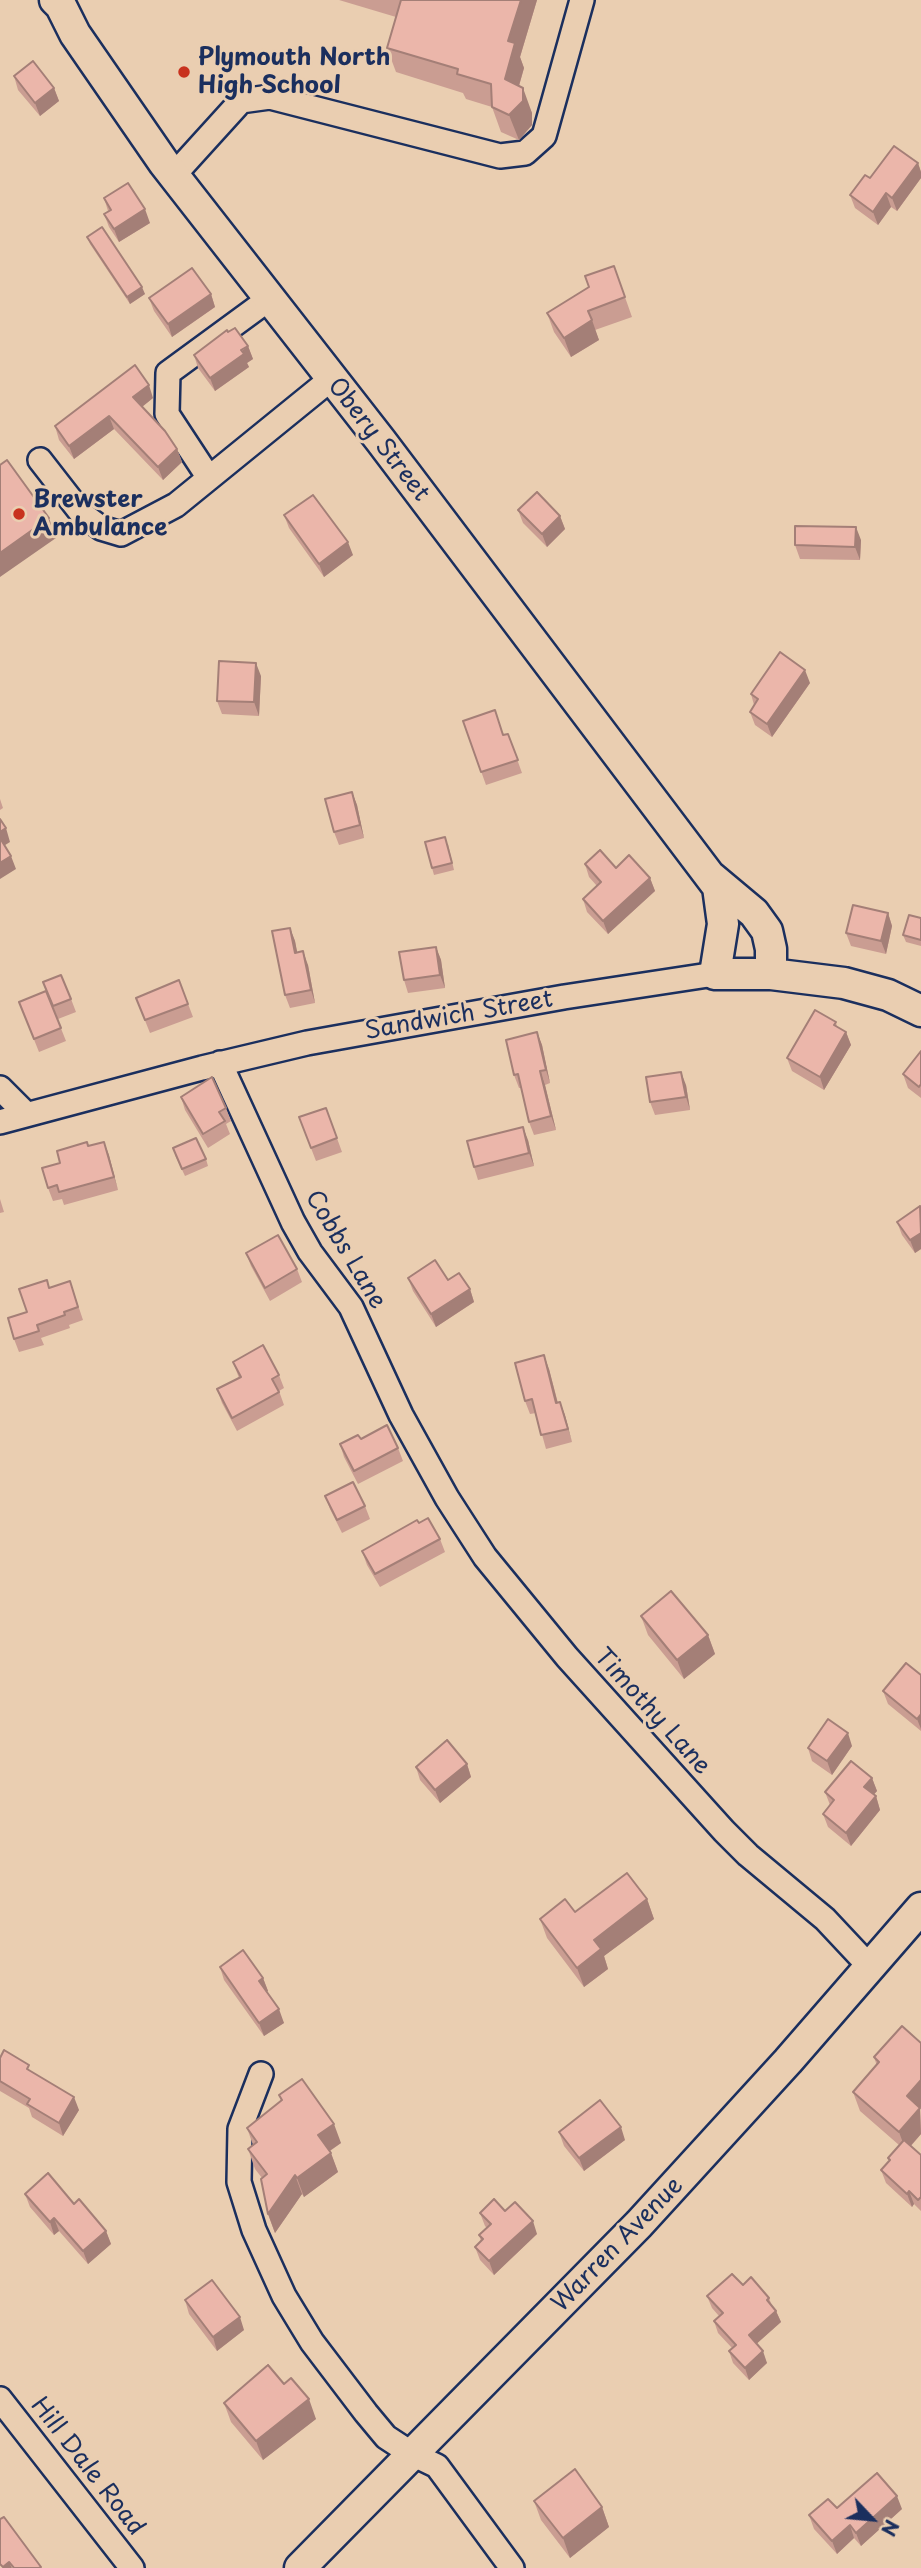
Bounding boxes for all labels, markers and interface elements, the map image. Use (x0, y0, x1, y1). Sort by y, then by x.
place label: Plymouth North High School (198, 44, 391, 100)
marker: Plymouth North High School (176, 64, 192, 80)
street label: Obery Street (321, 373, 435, 507)
place label: Brewster Ambulance (33, 486, 167, 542)
marker: Brewster Ambulance (11, 506, 27, 522)
street label: Sandwich Street (363, 985, 555, 1047)
street label: Cobbs Lane (298, 1185, 392, 1315)
street label: Timothy Lane (588, 1643, 716, 1781)
street label: Warren Avenue (547, 2172, 689, 2318)
street label: Hill Dale Road (24, 2392, 150, 2542)
north arrow (837, 2484, 907, 2554)
text: N (875, 2515, 907, 2541)

